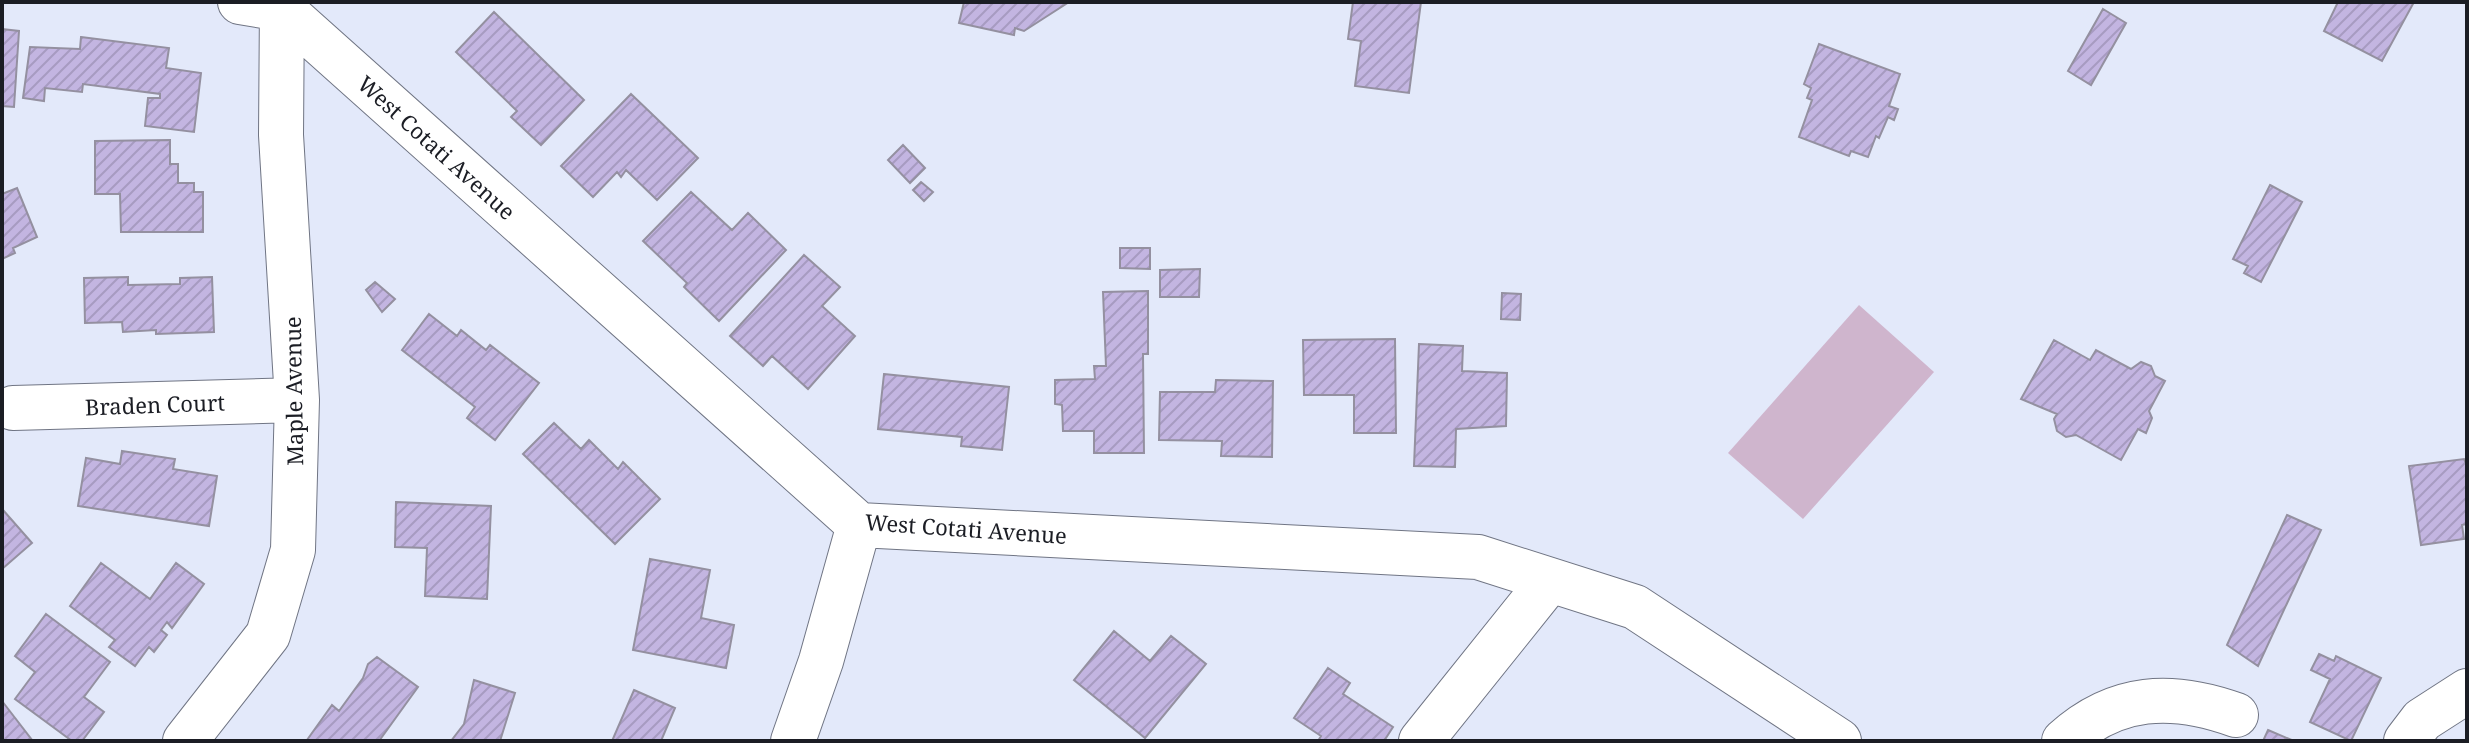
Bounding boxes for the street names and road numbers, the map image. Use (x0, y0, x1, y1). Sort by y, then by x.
street label: West Cotati Avenue (352, 68, 522, 226)
street label: Maple Avenue (277, 316, 309, 466)
street label: Braden Court (84, 387, 226, 421)
street label: West Cotati Avenue (864, 506, 1068, 550)

